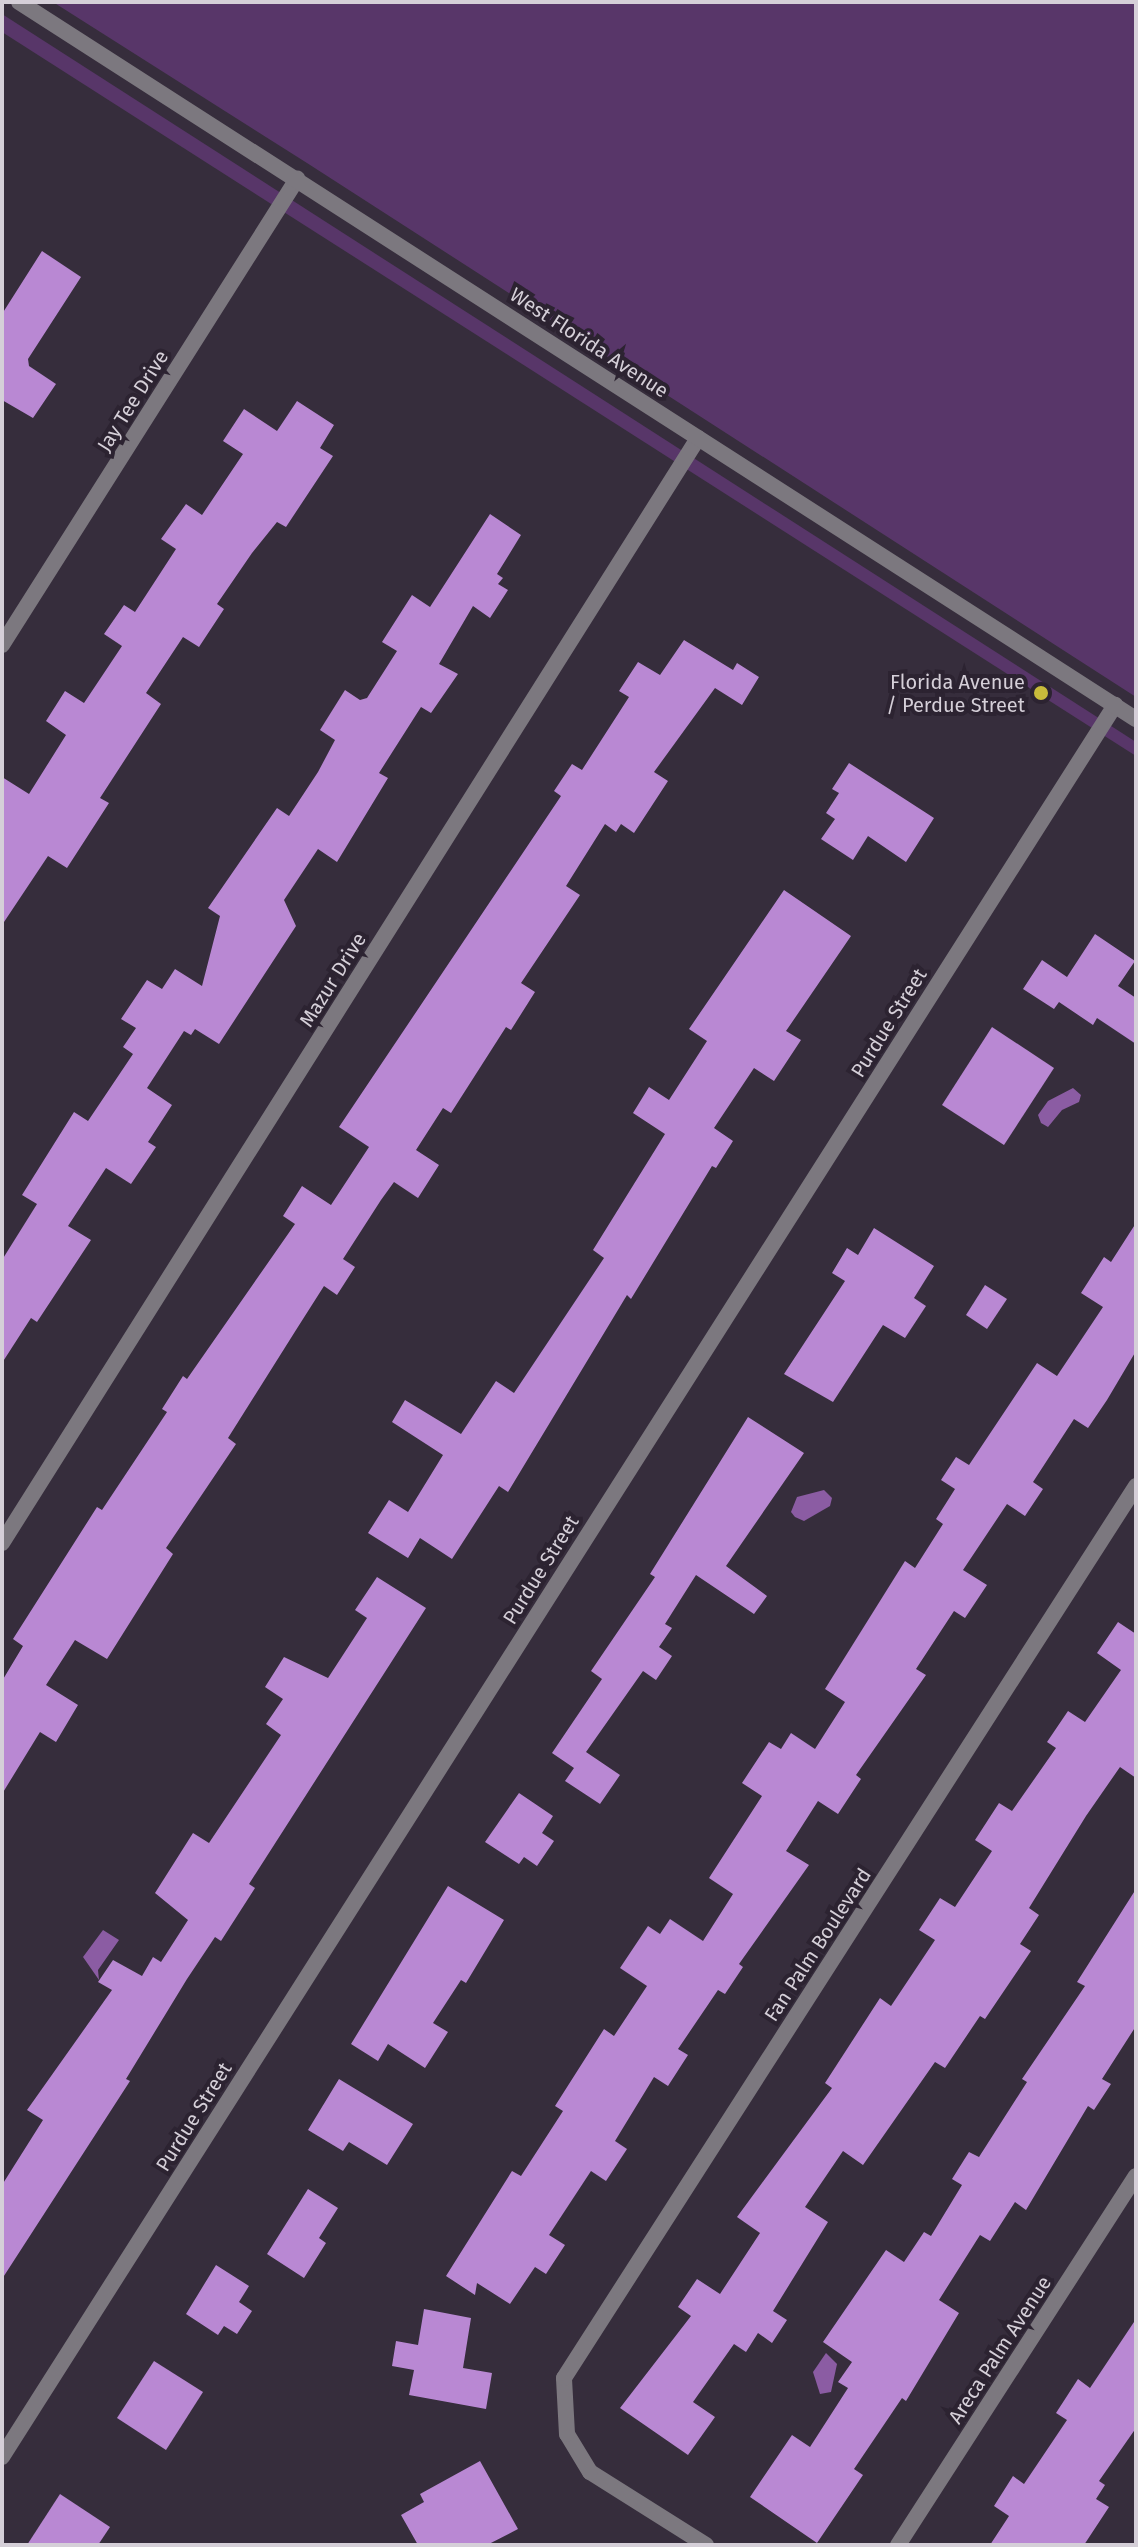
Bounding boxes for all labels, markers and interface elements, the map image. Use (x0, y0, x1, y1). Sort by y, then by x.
street label: West Florida Avenue (505, 283, 673, 403)
street label: Jay Tee Drive (92, 346, 174, 456)
place label: Florida Avenue / Perdue Street (886, 670, 1025, 717)
marker: Florida Avenue / Perdue Street (1032, 684, 1050, 702)
street label: Mazur Drive (295, 928, 371, 1032)
street label: Purdue Street (846, 964, 932, 1082)
street label: Purdue Street (498, 1511, 584, 1629)
street label: Fan Palm Boulevard (760, 1864, 876, 2026)
street label: Purdue Street (151, 2058, 237, 2176)
street label: Areca Palm Avenue (943, 2272, 1057, 2428)

